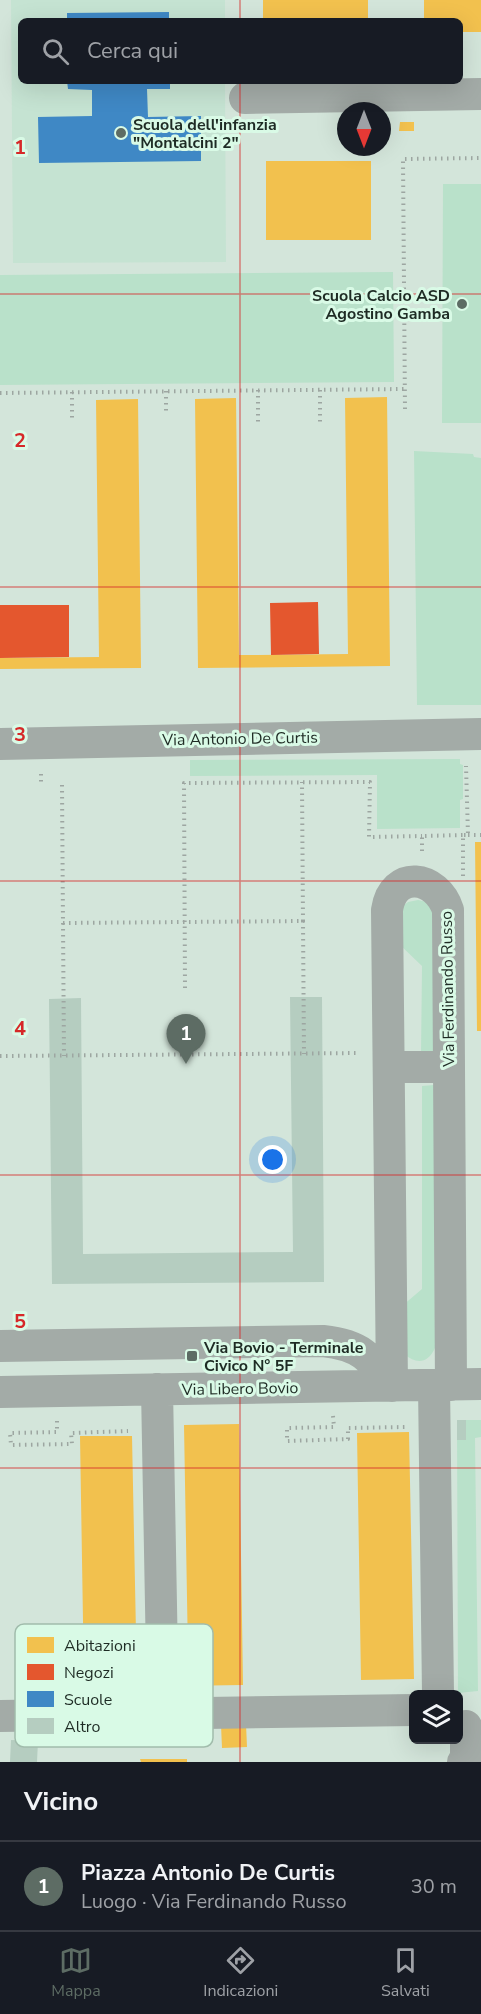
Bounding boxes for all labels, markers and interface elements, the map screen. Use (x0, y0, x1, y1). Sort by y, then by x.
search box (18, 18, 463, 84)
icon: search (39, 35, 72, 68)
text: Cerca qui (87, 36, 178, 66)
north arrow (337, 102, 391, 156)
place label: Scuola dell'infanzia "Montalcini 2" (133, 114, 277, 154)
marker: Scuola dell'infanzia "Montalcini 2" (114, 126, 128, 140)
text: 1 (14, 134, 26, 161)
place label: Scuola Calcio ASD Agostino Gamba (312, 285, 450, 325)
marker: Scuola Calcio ASD Agostino Gamba (455, 297, 469, 311)
text: 2 (14, 427, 26, 454)
text: 3 (14, 721, 26, 748)
street label: Via Antonio De Curtis (161, 727, 318, 751)
street label: Via Ferdinando Russo (436, 911, 460, 1068)
pin: 1 (166, 1014, 206, 1064)
text: 4 (14, 1015, 26, 1042)
your location (258, 1145, 287, 1174)
text: 5 (14, 1308, 26, 1335)
place label: Via Bovio - Terminale Civico N° 5F (203, 1337, 364, 1377)
marker: Via Bovio - Terminale Civico N° 5F (185, 1349, 199, 1363)
street label: Via Libero Bovio (181, 1377, 299, 1401)
legend (15, 1624, 213, 1747)
text: Abitazioni (64, 1635, 136, 1657)
text: Negozi (64, 1662, 114, 1684)
text: Scuole (64, 1689, 112, 1711)
map controls (409, 1690, 463, 1744)
button: layers (409, 1690, 463, 1744)
text: Altro (64, 1716, 100, 1738)
text: Vicino (24, 1784, 98, 1819)
text: Piazza Antonio De Curtis (81, 1858, 335, 1888)
text: 1 (38, 1873, 50, 1900)
text: 30 m (411, 1873, 457, 1900)
text: Luogo · Via Ferdinando Russo (81, 1888, 347, 1915)
tab: Mappa (51, 1944, 101, 2002)
tab: Indicazioni (203, 1944, 278, 2002)
tab: Salvati (381, 1944, 430, 2002)

